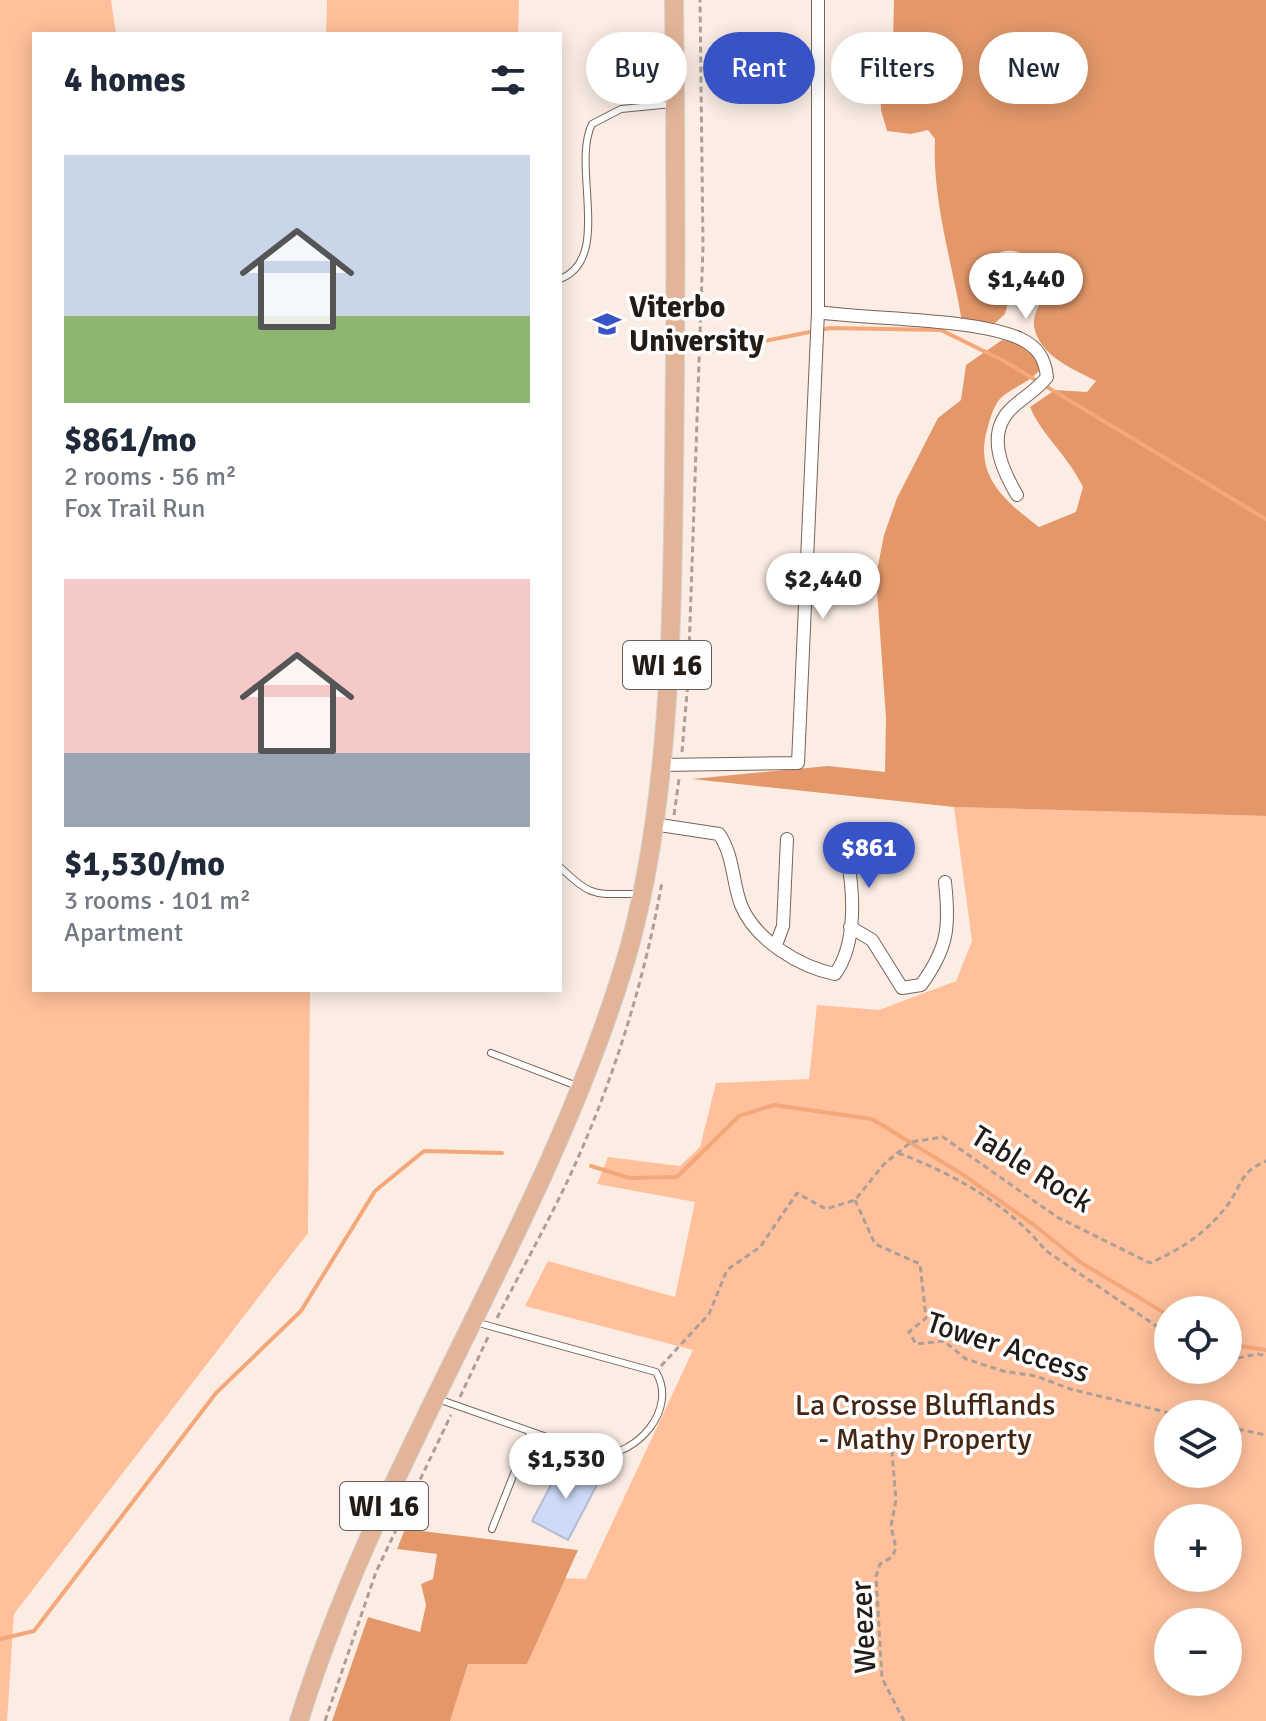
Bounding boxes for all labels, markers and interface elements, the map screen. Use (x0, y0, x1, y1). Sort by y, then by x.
chip: Buy (586, 32, 687, 104)
chip: Rent (703, 32, 815, 104)
chip: Filters (831, 32, 963, 104)
chip: New (979, 32, 1088, 104)
icon: filters (486, 58, 530, 102)
text: 4 homes (64, 59, 185, 101)
icon: home (225, 207, 369, 351)
pin: $1,440 (961, 253, 1091, 321)
text: $1,440 (987, 263, 1065, 295)
place label: Viterbo University (629, 289, 764, 360)
school or university icon: Viterbo University (592, 309, 622, 339)
text: $861/mo (64, 419, 197, 461)
text: 2 rooms · 56 m² (64, 461, 237, 493)
text: Fox Trail Run (64, 493, 206, 525)
pin: $2,440 (758, 553, 888, 621)
text: $2,440 (784, 563, 862, 595)
icon: home (225, 631, 369, 775)
road number: WI 16 (623, 641, 711, 689)
pin: $861 (822, 822, 916, 890)
text: $861 (841, 832, 897, 864)
text: $1,530/mo (64, 843, 225, 885)
text: 3 rooms · 101 m² (64, 885, 251, 917)
text: Apartment (64, 917, 183, 949)
street label: Table Rock (964, 1118, 1099, 1221)
map controls (1154, 1296, 1242, 1696)
button: locate (1154, 1296, 1242, 1384)
street label: Tower Access (922, 1304, 1094, 1391)
park label: La Crosse Blufflands - Mathy Property (795, 1387, 1055, 1458)
button: layers (1154, 1400, 1242, 1488)
pin: $1,530 (501, 1433, 631, 1501)
text: $1,530 (527, 1443, 605, 1475)
road number: WI 16 (340, 1482, 428, 1530)
button: + (1154, 1504, 1242, 1592)
street label: Weezer (843, 1579, 884, 1675)
button: − (1154, 1608, 1242, 1696)

